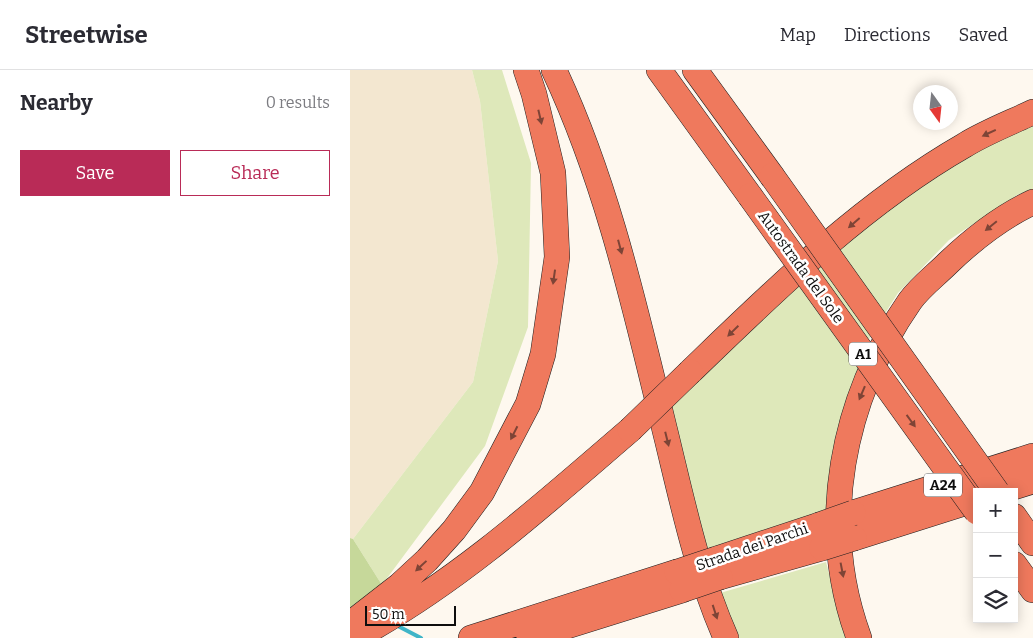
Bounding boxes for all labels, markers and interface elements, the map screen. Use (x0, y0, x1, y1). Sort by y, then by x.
text: Streetwise (25, 21, 148, 49)
text: Map (780, 24, 816, 46)
text: Directions (844, 24, 931, 46)
text: Saved (959, 24, 1008, 46)
north arrow (913, 85, 958, 130)
text: Nearby (20, 90, 93, 116)
text: 0 results (266, 93, 330, 112)
one-way arrow (536, 109, 544, 124)
one-way arrow (982, 129, 996, 137)
button: Save (20, 150, 170, 196)
button: Share (180, 150, 330, 196)
street label: Autostrada del Sole (754, 207, 848, 327)
one-way arrow (848, 217, 860, 228)
one-way arrow (985, 221, 998, 232)
one-way arrow (616, 239, 624, 254)
one-way arrow (550, 270, 558, 286)
one-way arrow (727, 325, 739, 337)
road number: A1 (849, 342, 877, 366)
one-way arrow (857, 386, 865, 400)
one-way arrow (906, 414, 916, 428)
one-way arrow (509, 426, 518, 441)
one-way arrow (663, 431, 671, 446)
road number: A24 (924, 474, 962, 496)
map controls (973, 488, 1018, 623)
button: + (973, 488, 1018, 533)
street label: Strada dei Parchi (694, 519, 811, 575)
button: − (973, 533, 1018, 578)
one-way arrow (415, 560, 427, 572)
one-way arrow (838, 562, 846, 578)
button: layers (973, 578, 1018, 623)
scale bar (365, 603, 456, 626)
one-way arrow (712, 605, 720, 620)
text: 50 m (372, 606, 405, 623)

